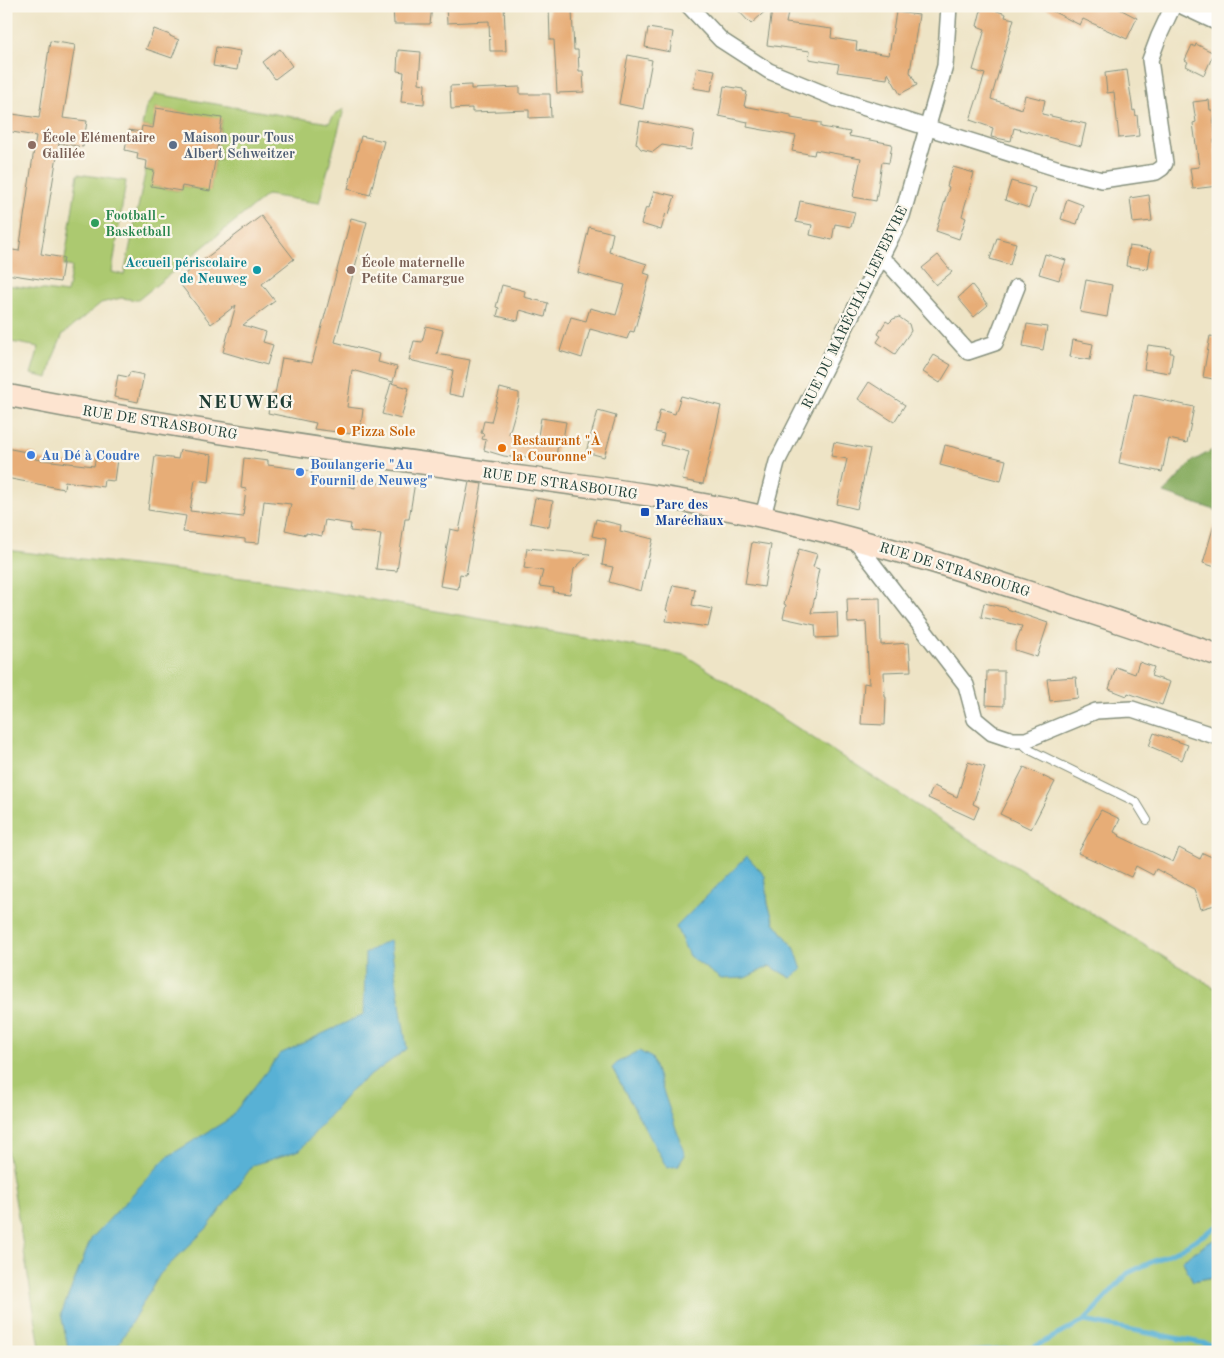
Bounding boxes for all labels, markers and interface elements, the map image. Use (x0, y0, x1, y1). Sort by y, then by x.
place label: École Elémentaire Galilée (42, 128, 155, 161)
place label: Maison pour Tous Albert Schweitzer (183, 131, 295, 161)
marker: École Elémentaire Galilée (26, 139, 38, 151)
marker: Maison pour Tous Albert Schweitzer (167, 139, 179, 151)
street label: RUE DU MARÉCHAL LEFEBVRE (797, 203, 910, 411)
place label: Football - Basketball (105, 209, 171, 239)
marker: Football - Basketball (89, 217, 101, 229)
place label: École maternelle Petite Camargue (361, 253, 465, 286)
place label: Accueil périscolaire de Neuweg (125, 256, 247, 286)
marker: Accueil périscolaire de Neuweg (251, 264, 263, 276)
marker: École maternelle Petite Camargue (345, 264, 357, 276)
district label: NEUWEG (198, 394, 294, 413)
street label: RUE DE STRASBOURG (81, 404, 238, 442)
marker: Pizza Sole (335, 425, 347, 437)
place label: Pizza Sole (351, 425, 416, 439)
place label: Restaurant "À la Couronne" (512, 431, 601, 464)
marker: Restaurant "À la Couronne" (496, 442, 508, 454)
marker: Au Dé à Coudre (25, 449, 37, 461)
place label: Au Dé à Coudre (41, 449, 140, 463)
place label: Boulangerie "Au Fournil de Neuweg" (310, 458, 433, 488)
marker: Boulangerie "Au Fournil de Neuweg" (294, 466, 306, 478)
street label: RUE DE STRASBOURG (481, 466, 638, 502)
place label: Parc des Maréchaux (655, 498, 724, 528)
marker: Parc des Maréchaux (639, 506, 651, 518)
street label: RUE DE STRASBOURG (878, 540, 1032, 600)

